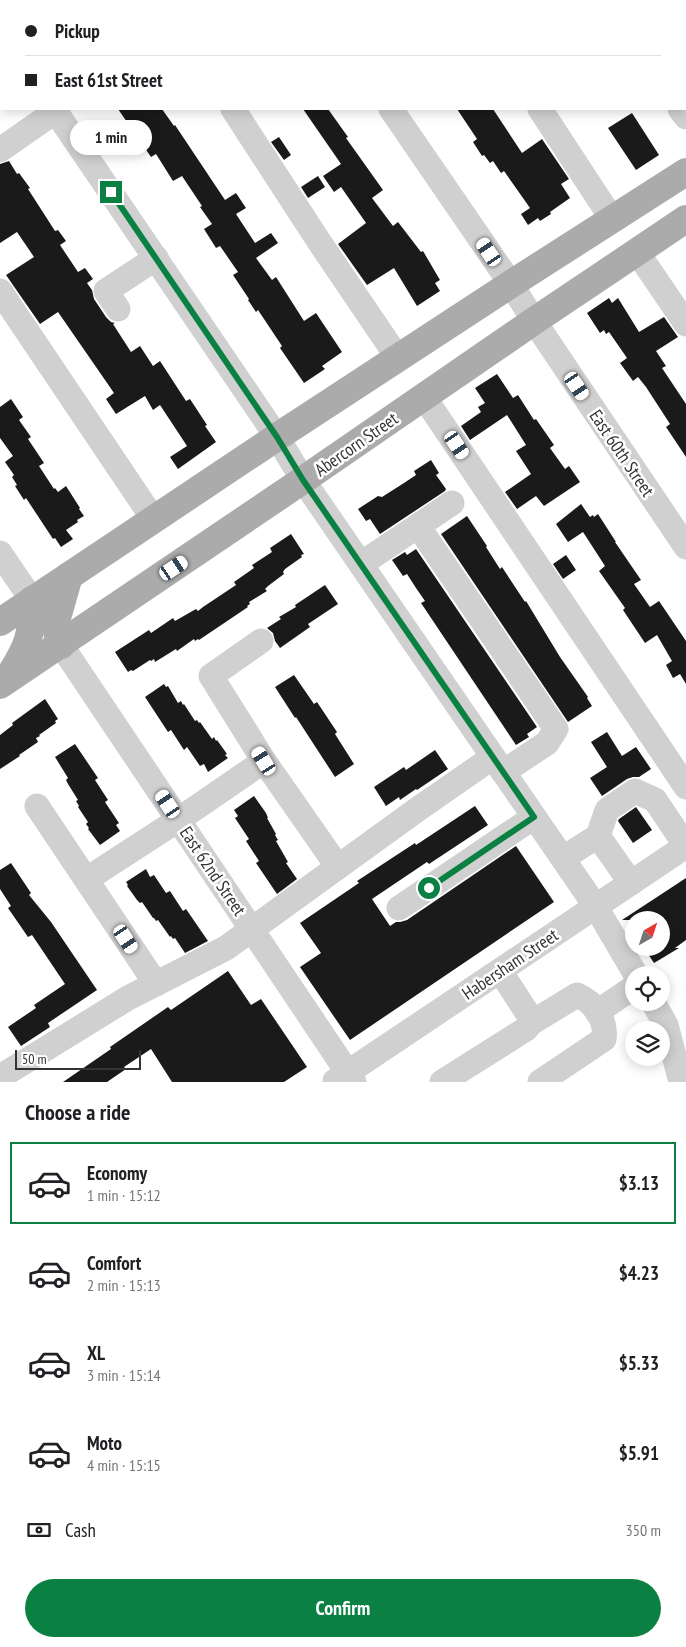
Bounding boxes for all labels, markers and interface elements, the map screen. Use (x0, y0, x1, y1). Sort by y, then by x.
text: Pickup (55, 19, 100, 43)
text: East 61st Street (55, 68, 163, 92)
callout: 1 min (70, 120, 152, 154)
text: 1 min (95, 127, 127, 147)
route end (100, 181, 122, 203)
car (474, 235, 503, 269)
car (562, 369, 591, 403)
street label: East 60th Street (585, 405, 659, 501)
street label: Abercorn Street (310, 407, 402, 481)
car (442, 428, 471, 462)
car (157, 553, 190, 583)
car (249, 744, 278, 778)
car (153, 787, 182, 821)
street label: East 62nd Street (175, 822, 251, 920)
route start (418, 877, 440, 899)
north arrow (625, 911, 670, 956)
map controls (625, 911, 670, 1066)
car (111, 922, 140, 956)
street label: Habersham Street (458, 923, 562, 1005)
button: locate (625, 966, 670, 1011)
button: layers (625, 1021, 670, 1066)
scale bar (15, 1047, 141, 1070)
text: 50 m (22, 1050, 47, 1068)
text: Choose a ride (25, 1098, 130, 1126)
icon: car (27, 1161, 72, 1206)
text: Economy (87, 1161, 147, 1185)
text: $3.13 (619, 1171, 659, 1195)
text: 1 min · 15:12 (87, 1185, 161, 1205)
icon: car (27, 1251, 72, 1296)
text: Comfort (87, 1251, 141, 1275)
text: $4.23 (619, 1261, 659, 1285)
text: 2 min · 15:13 (87, 1275, 161, 1295)
icon: car (27, 1341, 72, 1386)
text: XL (87, 1341, 105, 1365)
text: $5.33 (619, 1351, 659, 1375)
text: 3 min · 15:14 (87, 1365, 161, 1385)
icon: car (27, 1431, 72, 1476)
text: Moto (87, 1431, 122, 1455)
text: $5.91 (619, 1441, 659, 1465)
text: 4 min · 15:15 (87, 1455, 161, 1475)
icon: cash (25, 1516, 53, 1544)
text: Cash (65, 1518, 96, 1542)
text: 350 m (626, 1520, 661, 1540)
button: Confirm (25, 1579, 661, 1637)

